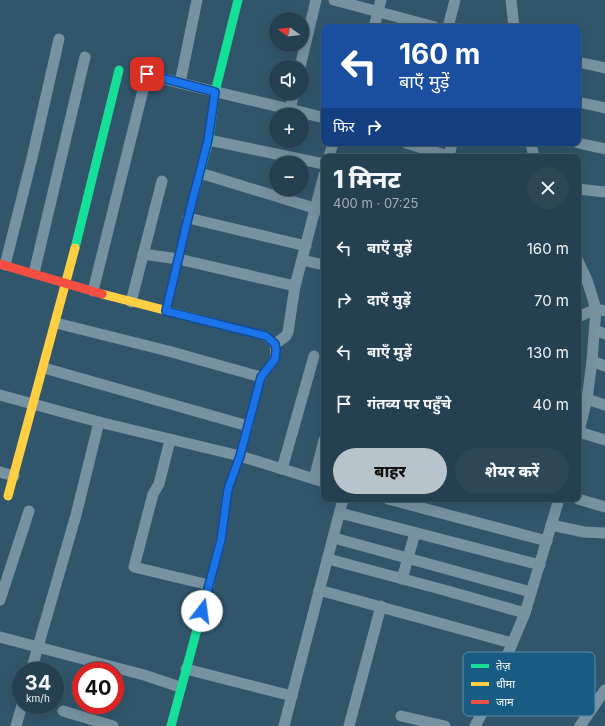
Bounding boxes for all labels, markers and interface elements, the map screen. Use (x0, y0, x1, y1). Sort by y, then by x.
north arrow (269, 12, 309, 52)
map controls (269, 12, 309, 196)
text: 160 m (399, 37, 480, 71)
icon: left (333, 40, 385, 92)
pin (130, 57, 164, 91)
button: sound (269, 60, 309, 100)
icon: arrive (136, 63, 158, 85)
text: बाएँ मुड़ें (399, 71, 449, 92)
button: + (269, 108, 309, 148)
icon: right (363, 116, 385, 138)
text: फिर (333, 117, 355, 136)
button: − (269, 156, 309, 196)
text: 1 मिनट (333, 165, 401, 194)
button: close (527, 167, 569, 209)
text: 400 m · 07:25 (333, 195, 418, 211)
icon: left (333, 237, 355, 259)
text: बाएँ मुड़ें (367, 238, 412, 257)
text: 160 m (527, 239, 569, 258)
icon: right (333, 289, 355, 311)
text: दाएँ मुड़ें (367, 290, 411, 309)
text: 70 m (534, 291, 569, 310)
icon: left (333, 341, 355, 363)
text: बाएँ मुड़ें (367, 342, 412, 361)
text: 130 m (527, 343, 569, 362)
icon: arrive (333, 393, 355, 415)
text: गंतव्य पर पहुँचे (367, 394, 451, 413)
text: 40 m (532, 395, 569, 414)
button: बाहर (333, 448, 447, 494)
button: शेयर करें (455, 448, 569, 494)
position arrow (181, 590, 223, 632)
legend (463, 652, 595, 716)
text: तेज़ (496, 659, 511, 673)
speed limit sign: 40 (72, 662, 124, 714)
text: 34 (25, 671, 51, 695)
text: धीमा (496, 677, 515, 691)
text: km/h (26, 692, 50, 704)
text: जाम (496, 695, 514, 709)

